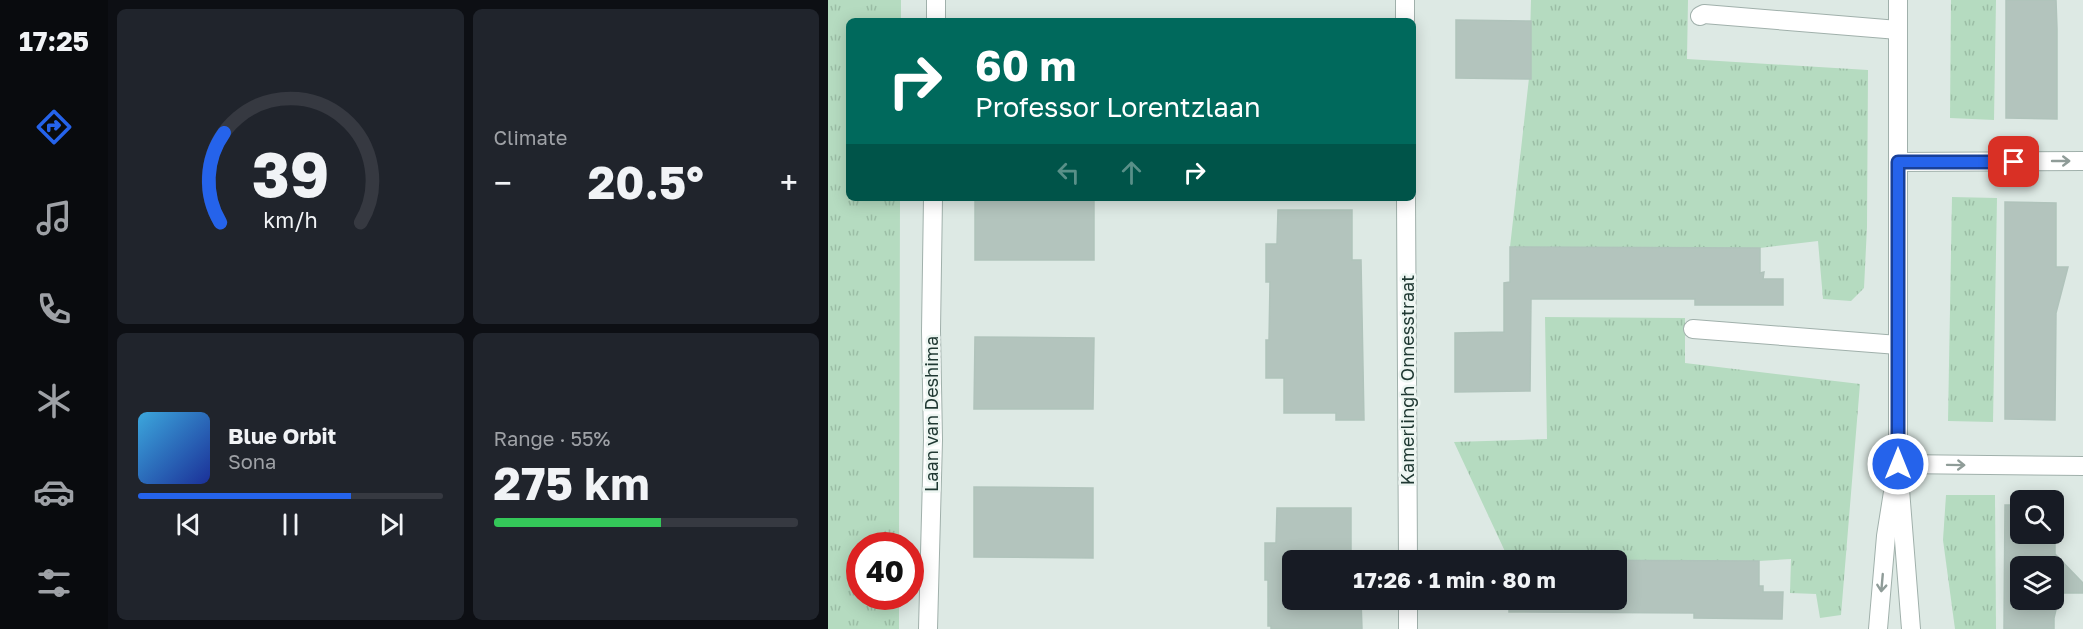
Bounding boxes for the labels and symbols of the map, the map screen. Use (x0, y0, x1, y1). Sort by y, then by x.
pin (1988, 136, 2039, 187)
one-way arrow (2051, 155, 2071, 167)
street label: Kamerlingh Onnesstraat (1396, 275, 1418, 485)
street label: Laan van Deshima (920, 336, 942, 492)
position arrow (1866, 432, 1930, 496)
one-way arrow (1946, 459, 1966, 470)
speed limit sign: 40 (846, 532, 924, 610)
one-way arrow (1876, 572, 1887, 592)

